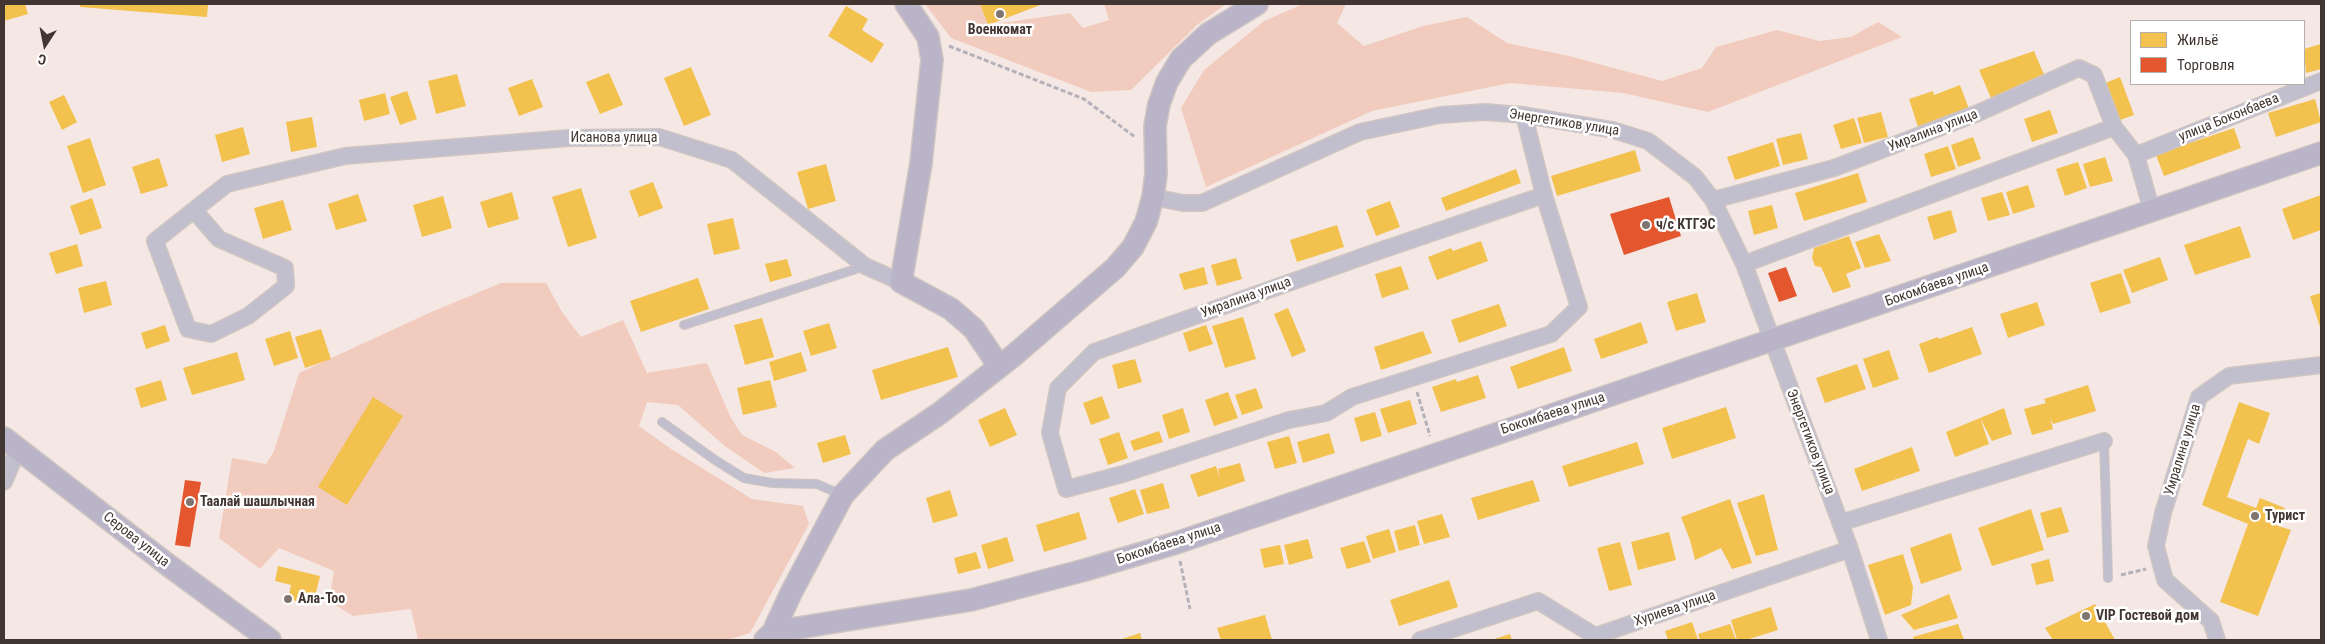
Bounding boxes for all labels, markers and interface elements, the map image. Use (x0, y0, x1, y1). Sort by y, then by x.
marker: Военкомат (994, 8, 1006, 20)
north arrow (20, 20, 70, 70)
legend (2130, 20, 2305, 85)
place label: Военкомат (968, 22, 1032, 38)
text: Жильё (2177, 31, 2218, 49)
text: С (37, 51, 48, 68)
text: Торговля (2177, 56, 2234, 74)
street label: улица Боконбаева (2177, 90, 2281, 146)
street label: Энергетиков улица (1508, 106, 1620, 140)
street label: Умралина улица (1886, 106, 1980, 156)
street label: Исанова улица (571, 130, 657, 146)
place label: ч/с КТГЭС (1656, 217, 1715, 233)
marker: ч/с КТГЭС (1640, 219, 1652, 231)
street label: Бокомбаева улица (1883, 259, 1991, 311)
street label: Умралина улица (1199, 274, 1293, 322)
street label: Энергетиков улица (1782, 387, 1838, 497)
street label: Бокомбаева улица (1499, 389, 1607, 439)
street label: Умралина улица (2161, 402, 2205, 498)
place label: Таалай шашлычная (200, 494, 315, 510)
marker: Таалай шашлычная (184, 496, 196, 508)
place label: Турист (2265, 508, 2305, 524)
street label: Серова улица (100, 509, 172, 571)
marker: Турист (2249, 510, 2261, 522)
street label: Бокомбаева улица (1115, 519, 1223, 569)
street label: Хуриева улица (1632, 587, 1718, 631)
place label: Ала-Тоо (298, 591, 345, 607)
marker: Ала-Тоо (282, 593, 294, 605)
place label: VIP Гостевой дом (2096, 608, 2199, 624)
marker: VIP Гостевой дом (2080, 610, 2092, 622)

